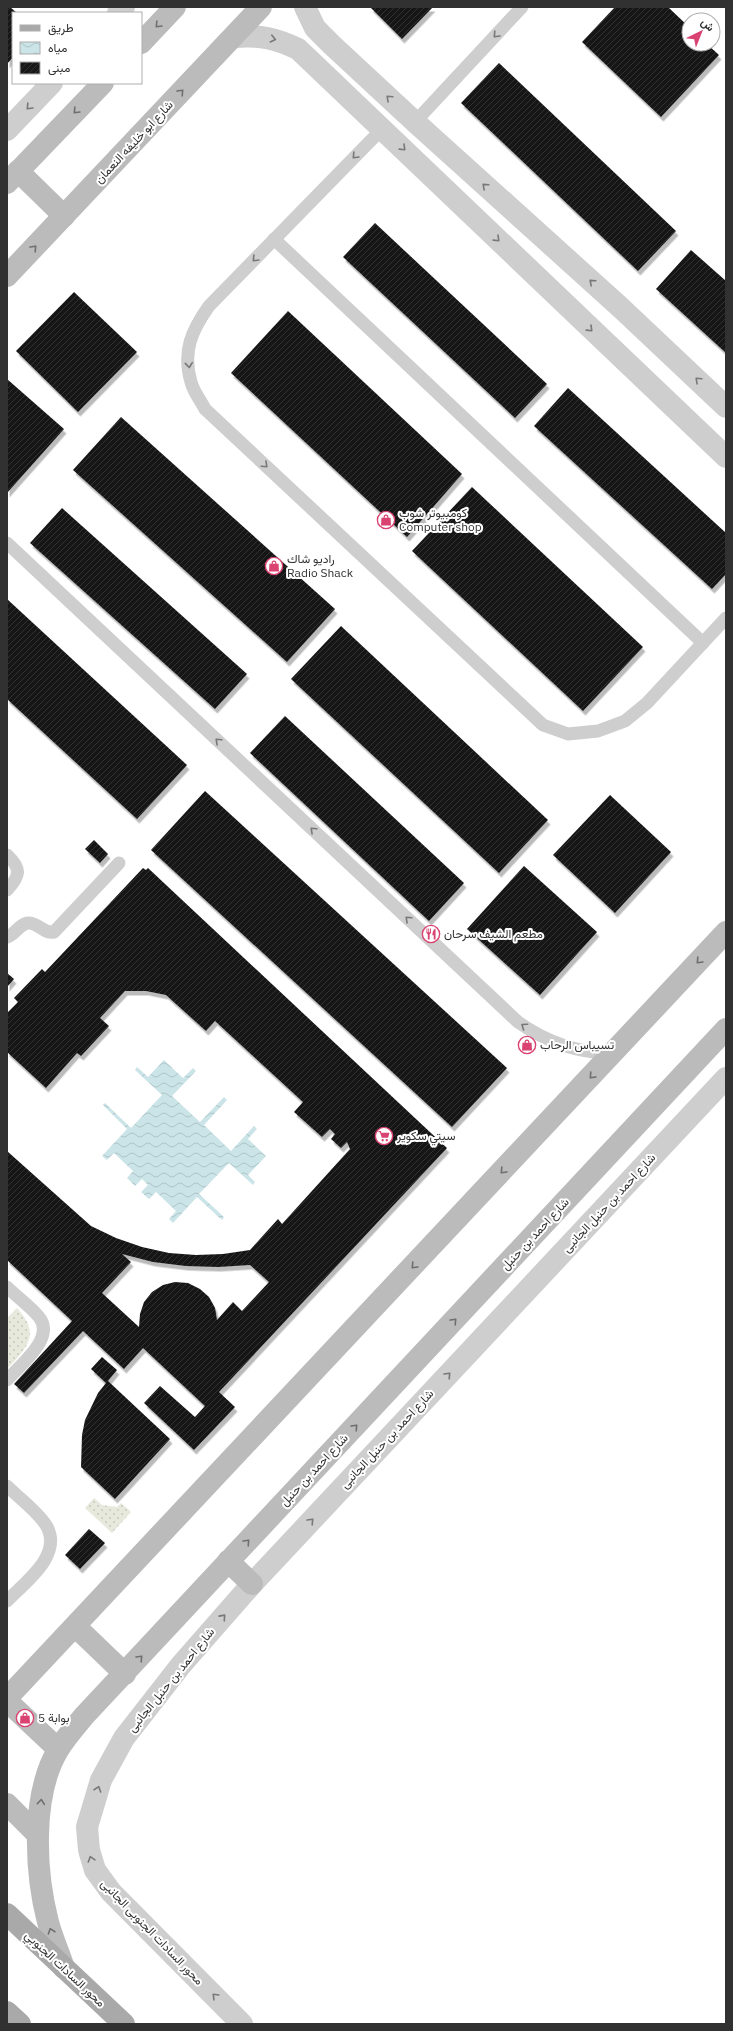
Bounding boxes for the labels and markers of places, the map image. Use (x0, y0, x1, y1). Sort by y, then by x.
place label: كومبيوتر شوب Computer shop (399, 505, 482, 534)
shop icon: كومبيوتر شوب Computer shop (376, 510, 396, 530)
place label: راديو شاك Radio Shack (287, 551, 354, 580)
shop icon: راديو شاك Radio Shack (264, 556, 284, 576)
restaurant icon: مطعم الشيف سرحان (421, 924, 441, 944)
place label: مطعم الشيف سرحان (444, 926, 543, 942)
shop icon: تسيباس الرحاب (517, 1035, 537, 1055)
place label: تسيباس الرحاب (540, 1037, 614, 1053)
supermarket icon: سيتي سكوير (374, 1126, 394, 1146)
place label: سيتي سكوير (396, 1128, 455, 1146)
shop icon: بوابة 5 (15, 1708, 35, 1728)
place label: بوابة 5 (38, 1710, 69, 1726)

